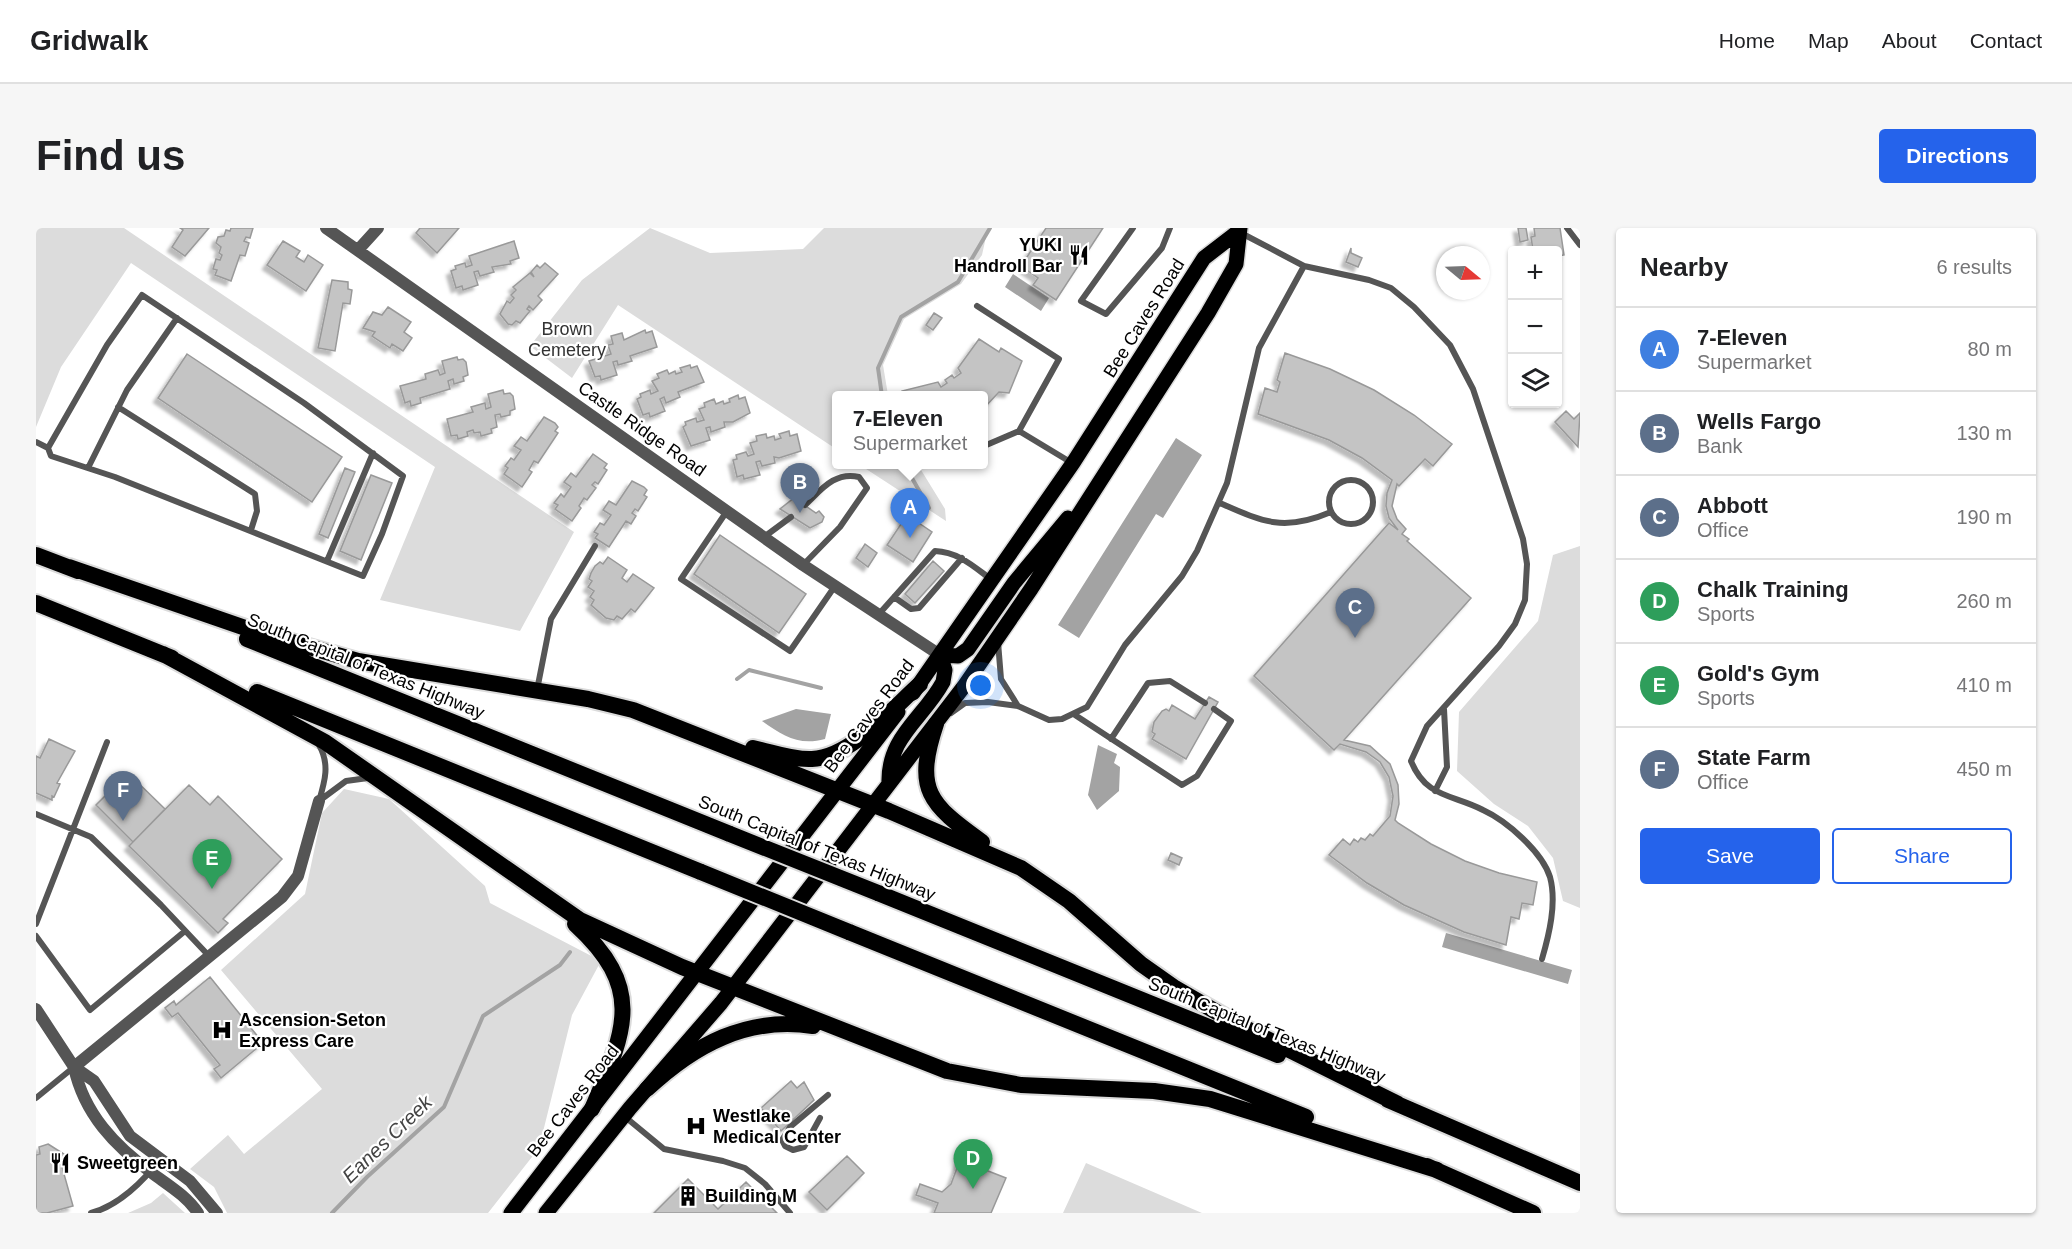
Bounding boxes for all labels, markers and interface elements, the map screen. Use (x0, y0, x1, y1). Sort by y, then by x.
text: Gridwalk (30, 25, 148, 56)
text: Home (1719, 29, 1775, 52)
text: Map (1808, 29, 1849, 52)
text: About (1882, 29, 1937, 52)
text: Contact (1970, 29, 2042, 52)
button: Directions (1879, 129, 2036, 183)
text: Find us (36, 132, 185, 179)
place label: YUKI Handroll Bar (954, 235, 1062, 276)
restaurant icon: YUKI Handroll Bar (1067, 243, 1091, 267)
north arrow (1436, 246, 1490, 300)
map controls (1508, 246, 1562, 408)
button: + (1508, 246, 1562, 300)
text: Nearby (1640, 252, 1728, 282)
street label: Bee Caves Road (1099, 255, 1189, 381)
text: 6 results (1936, 256, 2012, 278)
button: − (1508, 300, 1562, 354)
park label: Brown Cemetery (528, 319, 606, 360)
text: 7-Eleven (1697, 325, 1788, 350)
text: A (1652, 338, 1667, 360)
text: 80 m (1968, 338, 2012, 360)
text: Supermarket (1697, 351, 1812, 373)
button: layers (1508, 354, 1562, 408)
street label: Castle Ridge Road (574, 377, 710, 481)
popup (832, 391, 988, 469)
text: 7-Eleven (853, 406, 943, 431)
text: Wells Fargo (1697, 409, 1821, 434)
text: B (1652, 422, 1667, 444)
text: 130 m (1956, 422, 2012, 444)
text: Supermarket (853, 432, 967, 454)
text: Bank (1697, 435, 1743, 457)
pin: B (780, 464, 819, 513)
pin: A (890, 488, 930, 538)
text: Abbott (1697, 493, 1768, 518)
text: C (1652, 506, 1667, 528)
text: 190 m (1956, 506, 2012, 528)
text: Office (1697, 519, 1749, 541)
text: Chalk Training (1697, 577, 1849, 602)
pin: C (1336, 588, 1374, 638)
text: D (1652, 590, 1667, 612)
text: 260 m (1956, 590, 2012, 612)
text: Sports (1697, 603, 1755, 625)
street label: South Capital of Texas Highway (245, 609, 487, 723)
street label: Bee Caves Road (820, 656, 918, 776)
text: Gold's Gym (1697, 661, 1820, 686)
your location (966, 671, 995, 700)
text: E (1653, 674, 1666, 696)
text: 410 m (1956, 674, 2012, 696)
text: Sports (1697, 687, 1755, 709)
text: State Farm (1697, 745, 1811, 770)
text: F (1653, 758, 1666, 780)
text: 450 m (1956, 758, 2012, 780)
text: Office (1697, 771, 1749, 793)
pin: F (104, 772, 142, 821)
street label: South Capital of Texas Highway (696, 791, 938, 905)
button: Save (1640, 828, 1820, 884)
button: Share (1832, 828, 2012, 884)
pin: E (192, 840, 231, 889)
street label: South Capital of Texas Highway (1146, 973, 1388, 1087)
place label: Ascension-Seton Express Care (239, 1010, 386, 1051)
hospital icon: Ascension-Seton Express Care (210, 1018, 234, 1042)
street label: Bee Caves Road (523, 1041, 623, 1161)
water label: Eanes Creek (338, 1090, 437, 1187)
place label: Westlake Medical Center (713, 1106, 841, 1147)
hospital icon: Westlake Medical Center (684, 1114, 708, 1138)
pin: D (954, 1140, 992, 1189)
restaurant icon: Sweetgreen (48, 1151, 72, 1175)
place label: Sweetgreen (77, 1153, 178, 1173)
building icon: Building M (676, 1184, 700, 1208)
place label: Building M (705, 1186, 797, 1206)

